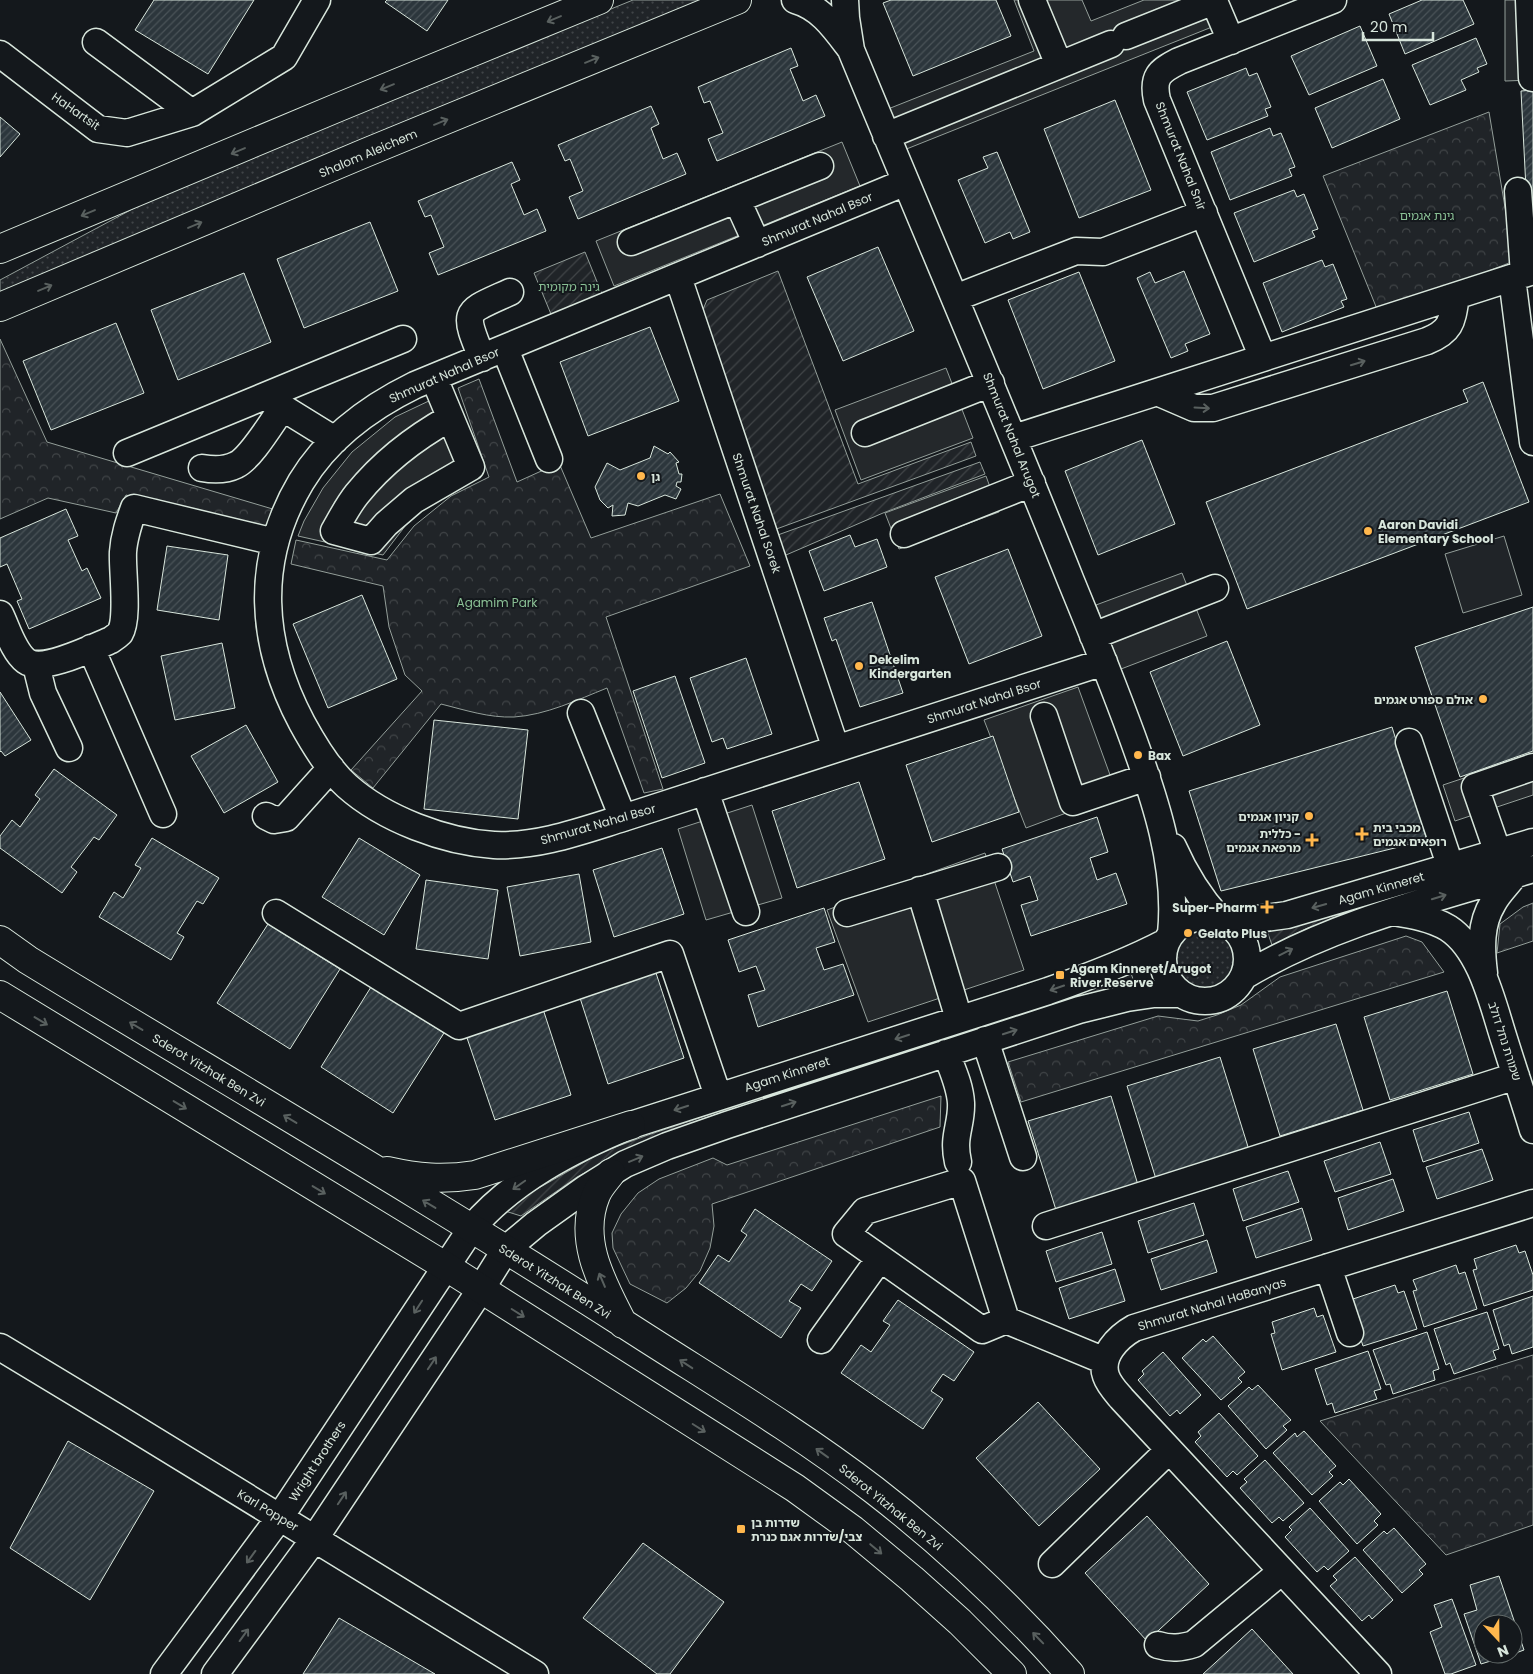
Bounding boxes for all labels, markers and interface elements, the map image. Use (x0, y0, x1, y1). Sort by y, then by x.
scale bar (1363, 10, 1433, 42)
one-way arrow (547, 14, 562, 24)
text: 20 m (1370, 16, 1408, 37)
one-way arrow (584, 54, 599, 64)
one-way arrow (380, 83, 395, 93)
street label: HaHartsit (48, 88, 104, 134)
street label: Shmurat Nahal Snir (1151, 99, 1211, 213)
one-way arrow (434, 116, 449, 125)
street label: Shalom Aleichem (316, 125, 420, 181)
one-way arrow (231, 146, 246, 156)
street label: Shmurat Nahal Bsor (759, 188, 876, 250)
park label: גינת אגמים (1400, 207, 1455, 224)
one-way arrow (81, 209, 96, 218)
one-way arrow (187, 220, 202, 230)
park label: גינה מקומית (538, 278, 600, 295)
one-way arrow (37, 283, 52, 293)
street label: Shmurat Nahal Bsor (386, 343, 502, 407)
one-way arrow (1349, 357, 1365, 367)
street label: Shmurat Nahal Arugot (979, 370, 1045, 500)
one-way arrow (1194, 403, 1210, 412)
street label: Shmurat Nahal Sorek (728, 451, 786, 576)
place label: גן (651, 468, 660, 485)
marker: גן (635, 470, 647, 482)
place label: Aaron Davidi Elementary School (1378, 516, 1493, 547)
marker: Aaron Davidi Elementary School (1362, 525, 1374, 537)
park label: Agamim Park (457, 594, 538, 611)
place label: Dekelim Kindergarten (869, 651, 951, 682)
marker: Dekelim Kindergarten (853, 660, 865, 672)
street label: Shmurat Nahal Bsor (925, 674, 1044, 728)
place label: אולם ספורט אגמים (1374, 691, 1473, 708)
marker: אולם ספורט אגמים (1477, 693, 1489, 705)
place label: Bax (1148, 747, 1172, 764)
marker: Bax (1132, 749, 1144, 761)
street label: Shmurat Nahal Bsor (538, 799, 658, 849)
place label: קניון אגמים (1238, 808, 1299, 825)
marker: קניון אגמים (1303, 810, 1315, 822)
place label: מכבי בית רופאים אגמים (1373, 819, 1447, 850)
place label: כללית - מרפאת אגמים (1226, 825, 1302, 856)
marker: מכבי בית רופאים אגמים (1355, 827, 1369, 841)
marker: כללית - מרפאת אגמים (1305, 833, 1319, 847)
street label: Agam Kinneret (1336, 868, 1426, 908)
one-way arrow (1431, 892, 1447, 902)
place label: Super-Pharm (1172, 899, 1257, 916)
marker: Super-Pharm (1261, 901, 1273, 913)
one-way arrow (1311, 902, 1327, 912)
place label: Gelato Plus (1198, 925, 1267, 942)
marker: Gelato Plus (1182, 927, 1194, 939)
one-way arrow (1278, 947, 1293, 956)
place label: Agam Kinneret/Arugot River Reserve (1070, 960, 1212, 991)
marker: Agam Kinneret/Arugot River Reserve (1054, 969, 1066, 981)
one-way arrow (1050, 984, 1065, 993)
street label: שמורת נחל דולב (1484, 999, 1526, 1083)
one-way arrow (34, 1016, 48, 1026)
one-way arrow (130, 1020, 144, 1030)
one-way arrow (1002, 1027, 1017, 1036)
street label: Sderot Yitzhak Ben Zvi (149, 1029, 269, 1111)
one-way arrow (894, 1033, 910, 1043)
street label: Agam Kinneret (742, 1052, 832, 1096)
one-way arrow (781, 1099, 797, 1109)
one-way arrow (173, 1101, 187, 1111)
one-way arrow (673, 1104, 689, 1113)
one-way arrow (284, 1114, 298, 1124)
one-way arrow (628, 1154, 643, 1164)
one-way arrow (512, 1180, 526, 1190)
one-way arrow (311, 1185, 325, 1195)
one-way arrow (423, 1198, 437, 1208)
street label: Sderot Yitzhak Ben Zvi (496, 1240, 614, 1322)
one-way arrow (596, 1273, 606, 1288)
street label: Shmurat Nahal HaBanyas (1136, 1273, 1288, 1335)
one-way arrow (413, 1300, 423, 1314)
one-way arrow (510, 1308, 524, 1318)
one-way arrow (427, 1356, 437, 1370)
one-way arrow (679, 1359, 693, 1369)
street label: Wright brothers (285, 1417, 349, 1505)
one-way arrow (692, 1423, 706, 1433)
one-way arrow (815, 1448, 829, 1458)
street label: Sderot Yitzhak Ben Zvi (835, 1460, 947, 1554)
street label: Karl Popper (234, 1485, 302, 1535)
one-way arrow (337, 1491, 347, 1505)
place label: שדרות בן צבי/שדרות אגם כנרת (751, 1514, 862, 1545)
marker: שדרות בן צבי/שדרות אגם כנרת (735, 1523, 747, 1535)
one-way arrow (870, 1544, 883, 1555)
one-way arrow (246, 1549, 256, 1563)
north arrow (1473, 1614, 1523, 1664)
one-way arrow (239, 1628, 249, 1642)
one-way arrow (1032, 1632, 1044, 1644)
text: N (1494, 1640, 1511, 1662)

